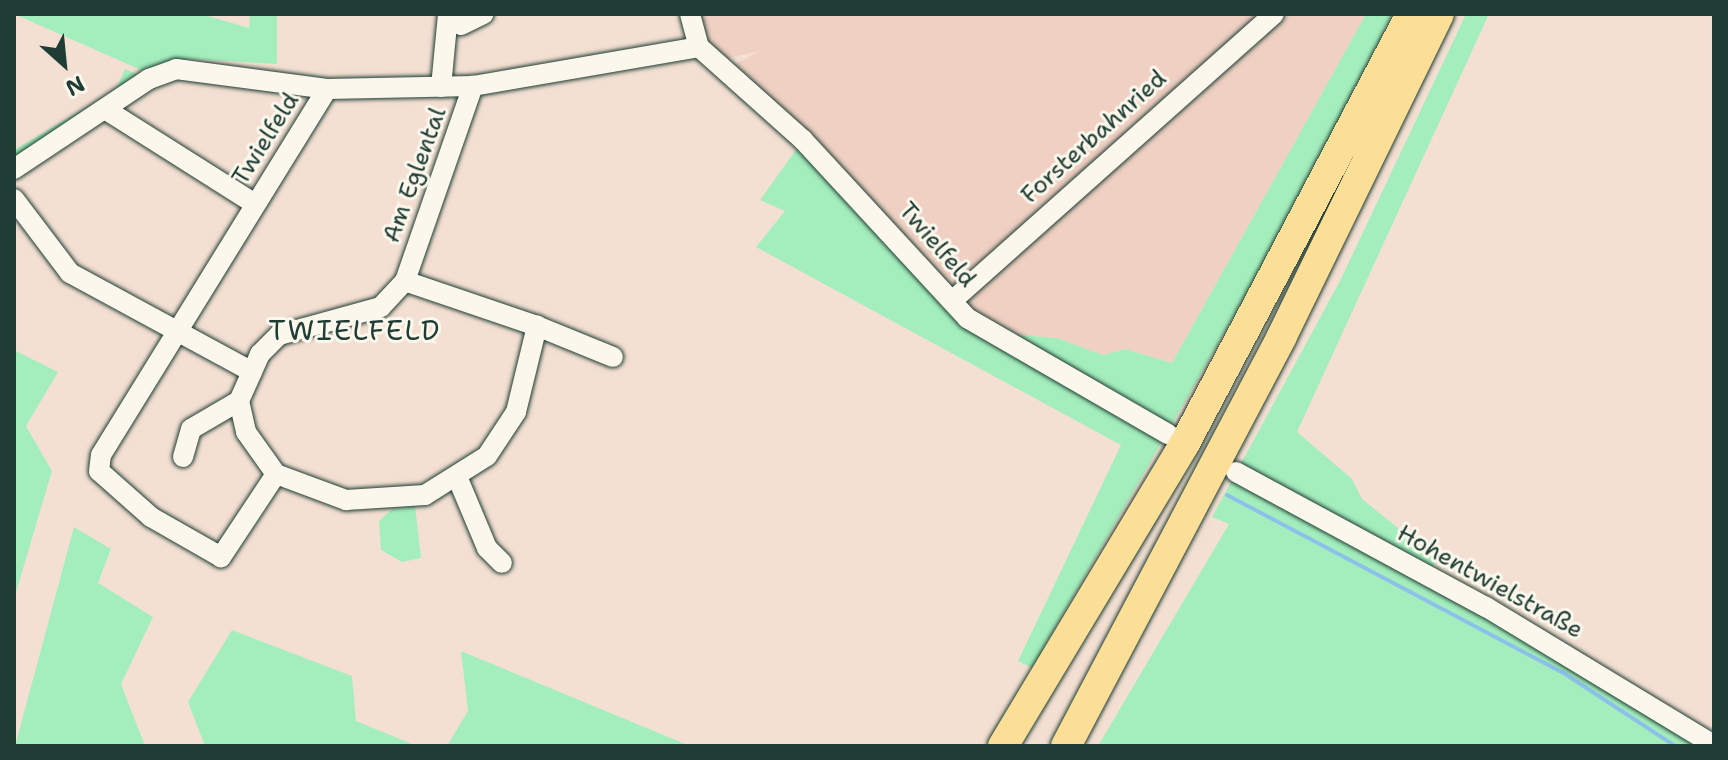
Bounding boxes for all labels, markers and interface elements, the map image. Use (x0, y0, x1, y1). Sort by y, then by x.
north arrow (24, 24, 104, 104)
street label: Forsterbahnried (1015, 64, 1173, 210)
text: N (61, 69, 89, 103)
street label: Twielfeld (226, 88, 306, 190)
street label: Am Eglental (377, 103, 453, 247)
street label: Twielfeld (892, 197, 982, 293)
district label: TWIELFELD (269, 313, 441, 347)
street label: Hohentwielstraße (1392, 519, 1588, 645)

